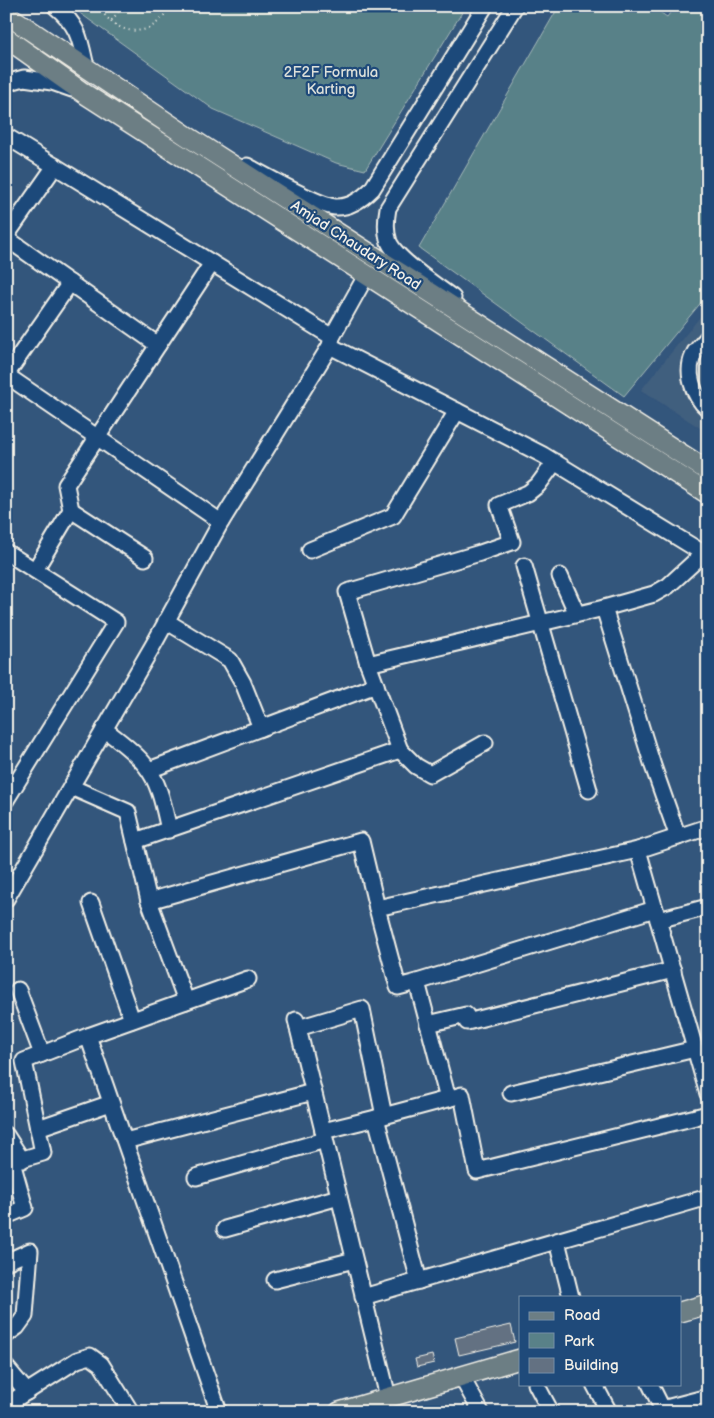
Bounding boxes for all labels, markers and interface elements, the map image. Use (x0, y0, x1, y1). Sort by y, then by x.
park label: 2F2F Formula Karting (284, 63, 378, 99)
street label: Amjad Chaudary Road (287, 196, 424, 295)
legend (519, 1296, 682, 1386)
text: Road (564, 1306, 600, 1325)
text: Park (564, 1332, 595, 1351)
text: Building (564, 1356, 619, 1375)

